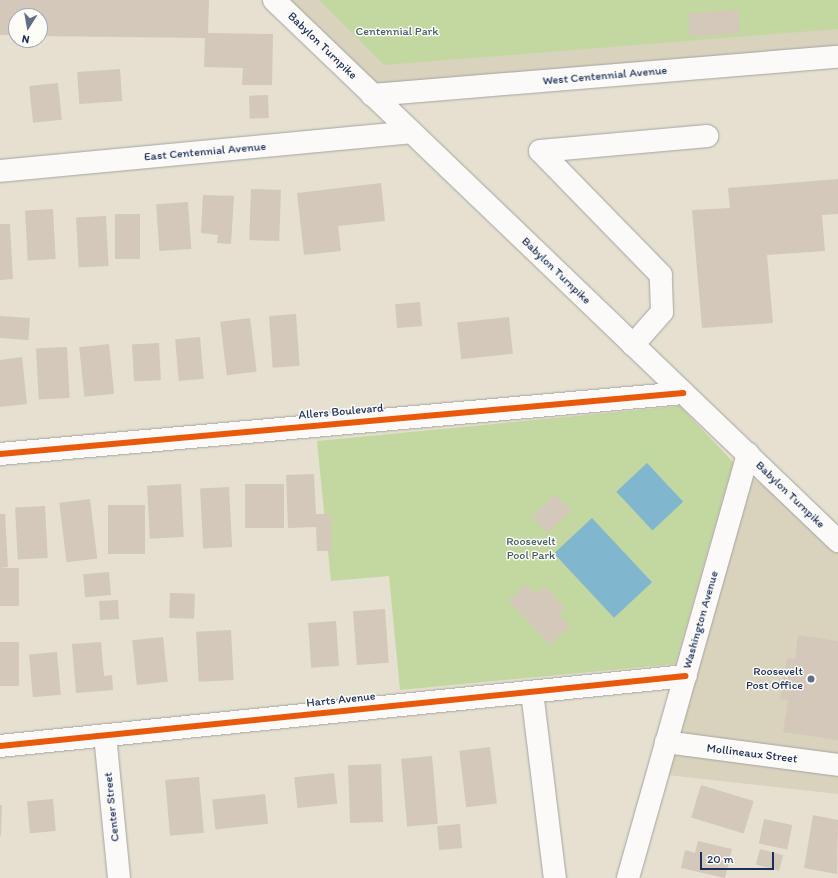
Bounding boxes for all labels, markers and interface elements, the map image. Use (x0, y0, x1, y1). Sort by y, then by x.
north arrow (8, 8, 48, 48)
street label: Babylon Turnpike (285, 10, 359, 82)
park label: Centennial Park (356, 25, 438, 39)
text: N (21, 32, 31, 46)
street label: West Centennial Avenue (542, 63, 668, 89)
street label: East Centennial Avenue (143, 139, 267, 165)
street label: Babylon Turnpike (519, 235, 593, 307)
street label: Allers Boulevard (298, 401, 384, 423)
street label: Babylon Turnpike (753, 459, 827, 531)
park label: Roosevelt Pool Park (506, 535, 556, 563)
street label: Washington Avenue (680, 569, 722, 671)
place label: Roosevelt Post Office (746, 665, 803, 693)
marker: Roosevelt Post Office (806, 674, 816, 684)
street label: Harts Avenue (306, 689, 376, 711)
street label: Mollineaux Street (706, 741, 798, 767)
street label: Center Street (101, 772, 123, 842)
scale bar (702, 844, 776, 870)
text: 20 m (707, 852, 734, 866)

